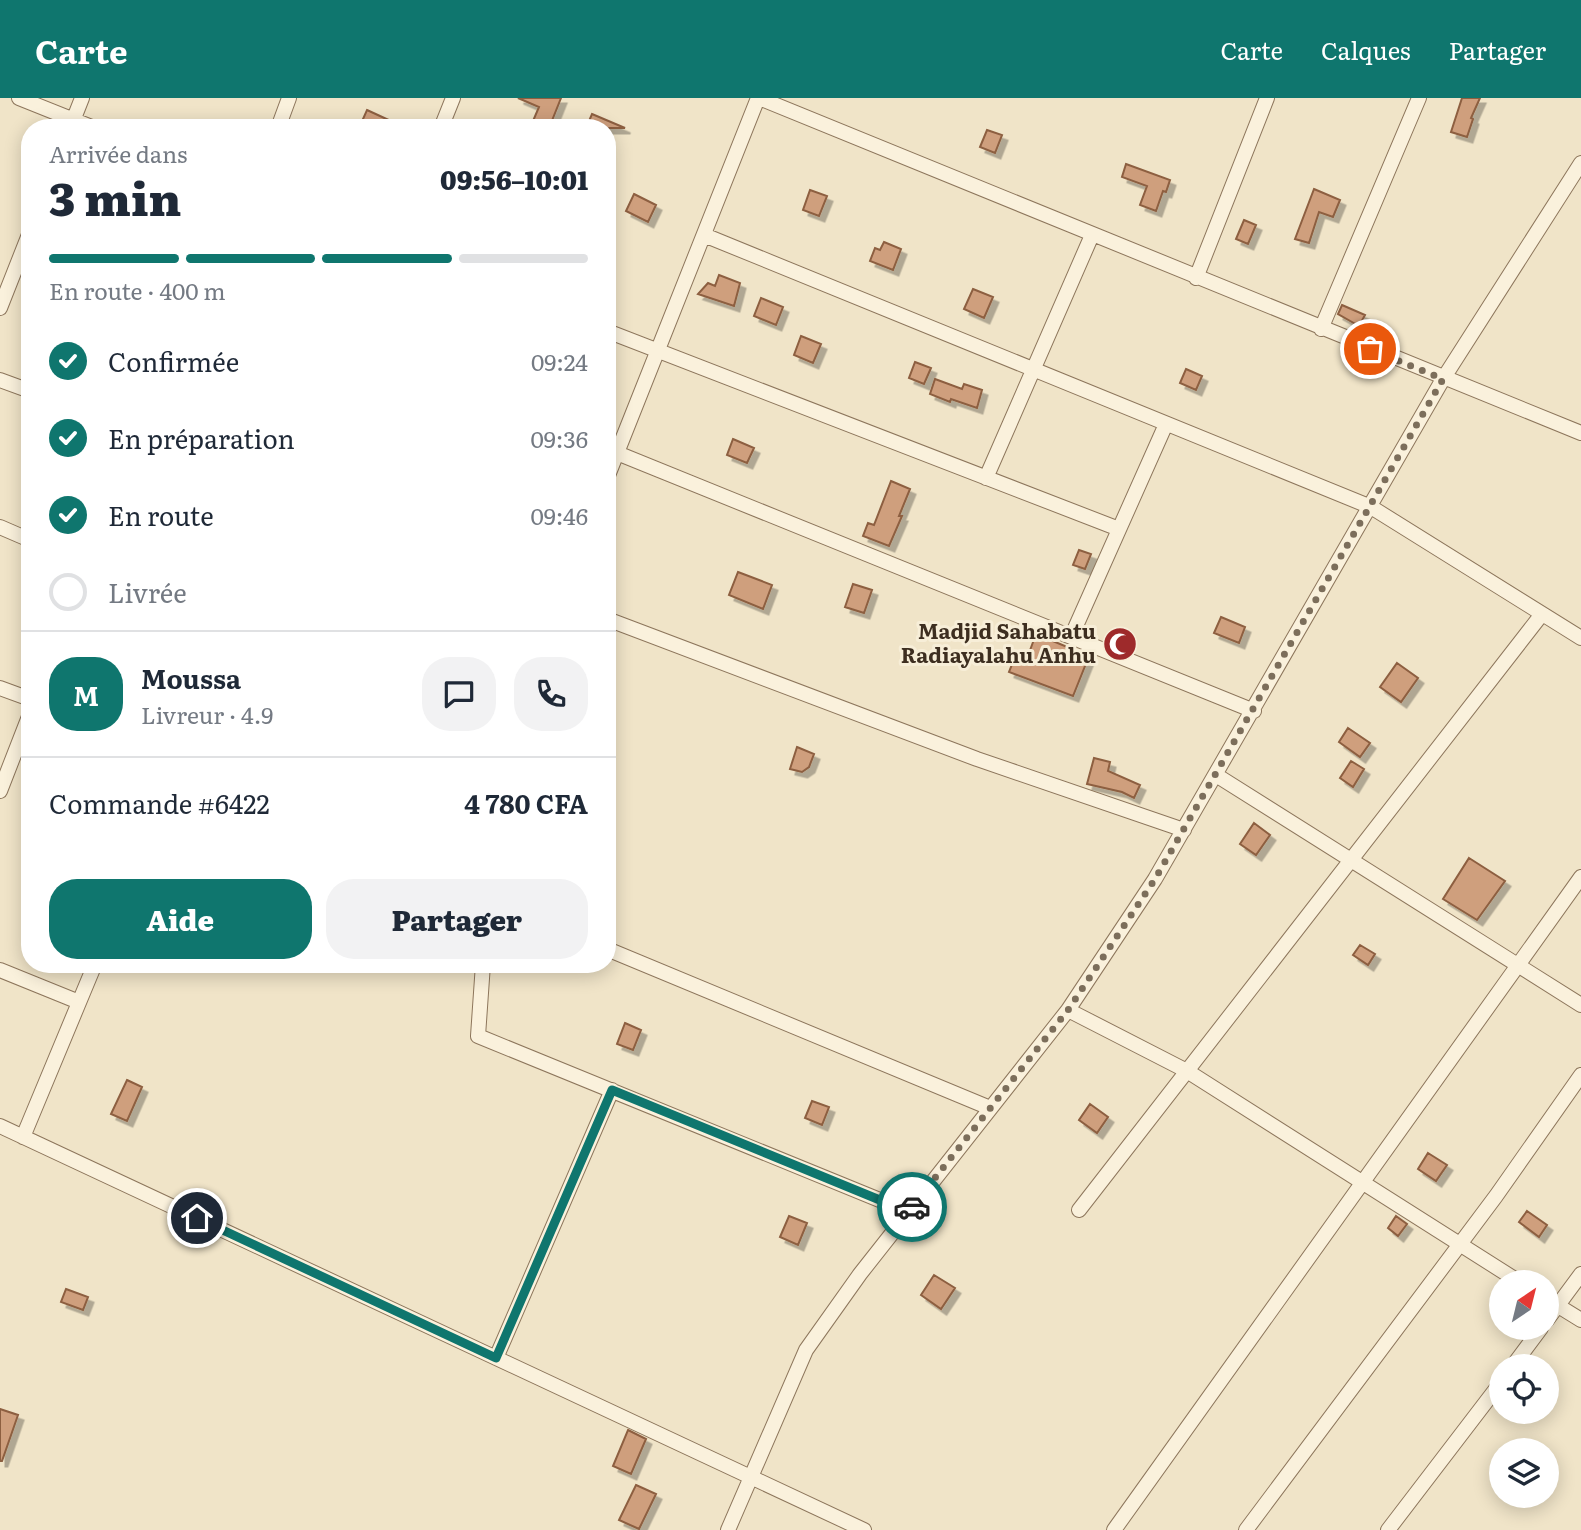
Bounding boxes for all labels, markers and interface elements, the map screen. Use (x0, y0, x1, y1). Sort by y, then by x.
text: Carte (35, 25, 128, 74)
text: Carte (1220, 32, 1283, 67)
text: Calques (1321, 32, 1411, 67)
text: Partager (1449, 32, 1546, 67)
text: Arrivée dans (49, 136, 187, 170)
text: 09:56–10:01 (440, 159, 588, 198)
text: 3 min (49, 162, 181, 230)
text: En route · 400 m (49, 273, 226, 307)
pin (1340, 319, 1400, 379)
icon: bag (1351, 330, 1389, 368)
text: Confirmée (108, 341, 239, 380)
icon: check (49, 342, 87, 380)
text: 09:24 (531, 344, 588, 378)
text: En préparation (108, 418, 295, 457)
icon: check (49, 419, 87, 457)
text: 09:36 (530, 421, 588, 455)
text: En route (108, 495, 214, 534)
icon: check (49, 496, 87, 534)
text: 09:46 (530, 498, 588, 532)
text: Livrée (108, 572, 187, 611)
place label: Madjid Sahabatu Radiayalahu Anhu (901, 614, 1096, 669)
mosque icon: Madjid Sahabatu Radiayalahu Anhu (1101, 625, 1139, 663)
button: chat (422, 657, 496, 731)
button: phone (514, 657, 588, 731)
text: Moussa (141, 658, 241, 697)
text: M (73, 675, 99, 714)
text: Livreur · 4.9 (141, 697, 273, 731)
text: Commande #6422 (49, 783, 270, 822)
text: 4 780 CFA (464, 783, 588, 822)
button: Aide (49, 879, 312, 959)
button: Partager (326, 879, 588, 959)
courier (877, 1172, 947, 1242)
pin (167, 1188, 227, 1248)
icon: car (893, 1188, 931, 1226)
icon: home (178, 1199, 216, 1237)
north arrow (1489, 1270, 1559, 1340)
map controls (1489, 1270, 1559, 1508)
button: locate (1489, 1354, 1559, 1424)
button: layers (1489, 1438, 1559, 1508)

